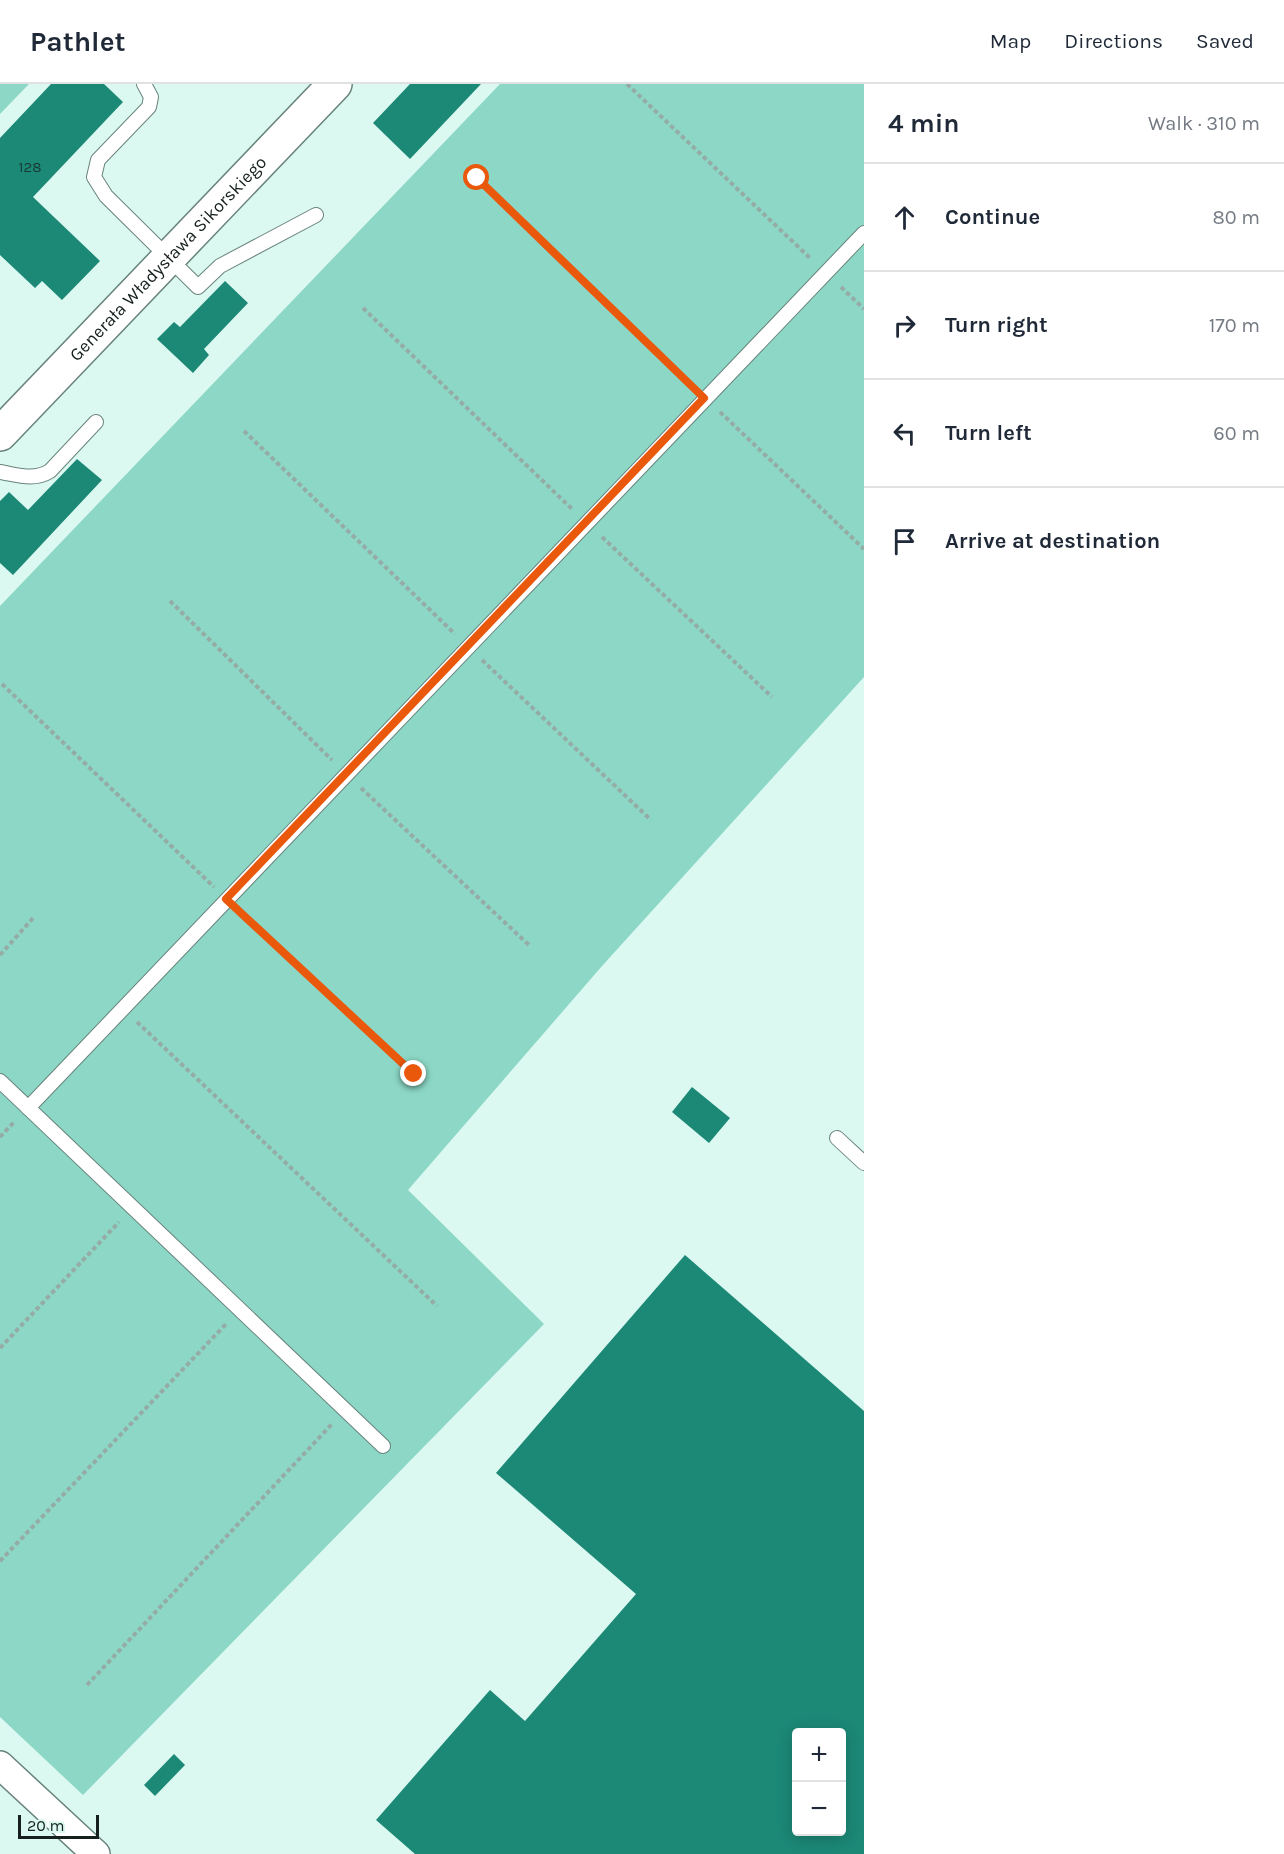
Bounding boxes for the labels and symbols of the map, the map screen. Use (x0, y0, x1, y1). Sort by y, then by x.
street label: Generała Władysława Sikorskiego (65, 151, 271, 366)
house number: 128 (19, 158, 41, 176)
route start (463, 164, 489, 190)
route end (400, 1060, 426, 1086)
scale bar (18, 1812, 99, 1840)

